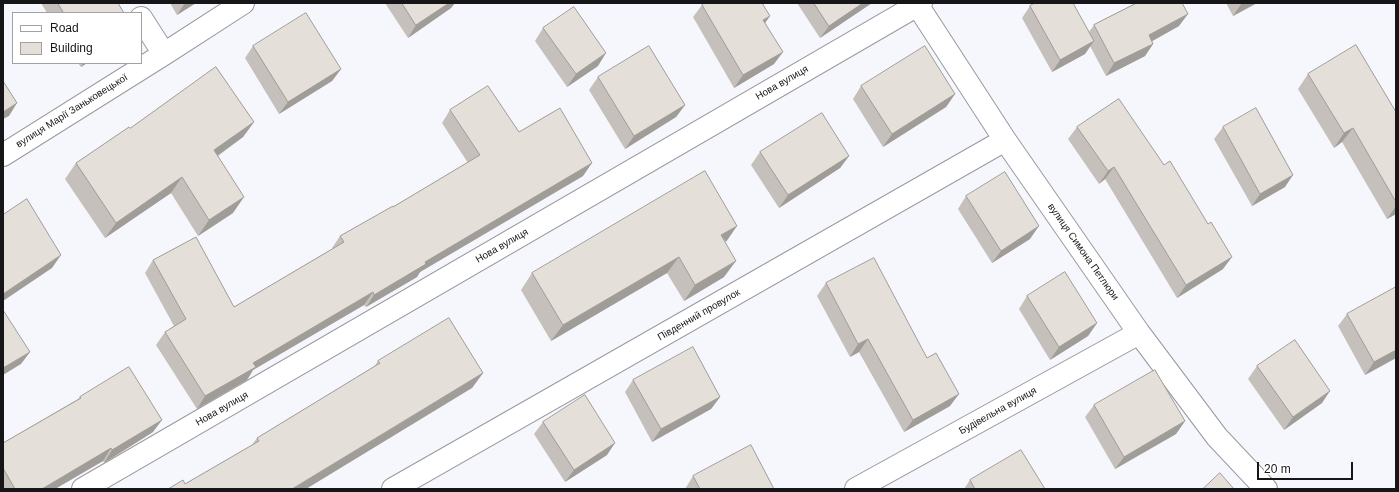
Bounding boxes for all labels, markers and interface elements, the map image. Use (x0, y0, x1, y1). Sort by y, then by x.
legend (12, 12, 142, 64)
text: Road (50, 21, 79, 35)
text: Building (50, 41, 93, 55)
street label: Нова вулиця (754, 63, 810, 103)
street label: вулиця Марії Заньковецької (14, 72, 130, 150)
street label: вулиця Симона Петлюри (1045, 201, 1121, 303)
street label: Нова вулиця (474, 226, 530, 266)
street label: Південний провулок (656, 286, 742, 344)
street label: Будівельна вулиця (957, 385, 1039, 437)
street label: Нова вулиця (194, 389, 250, 429)
scale bar (1259, 454, 1355, 480)
text: 20 m (1264, 462, 1291, 476)

